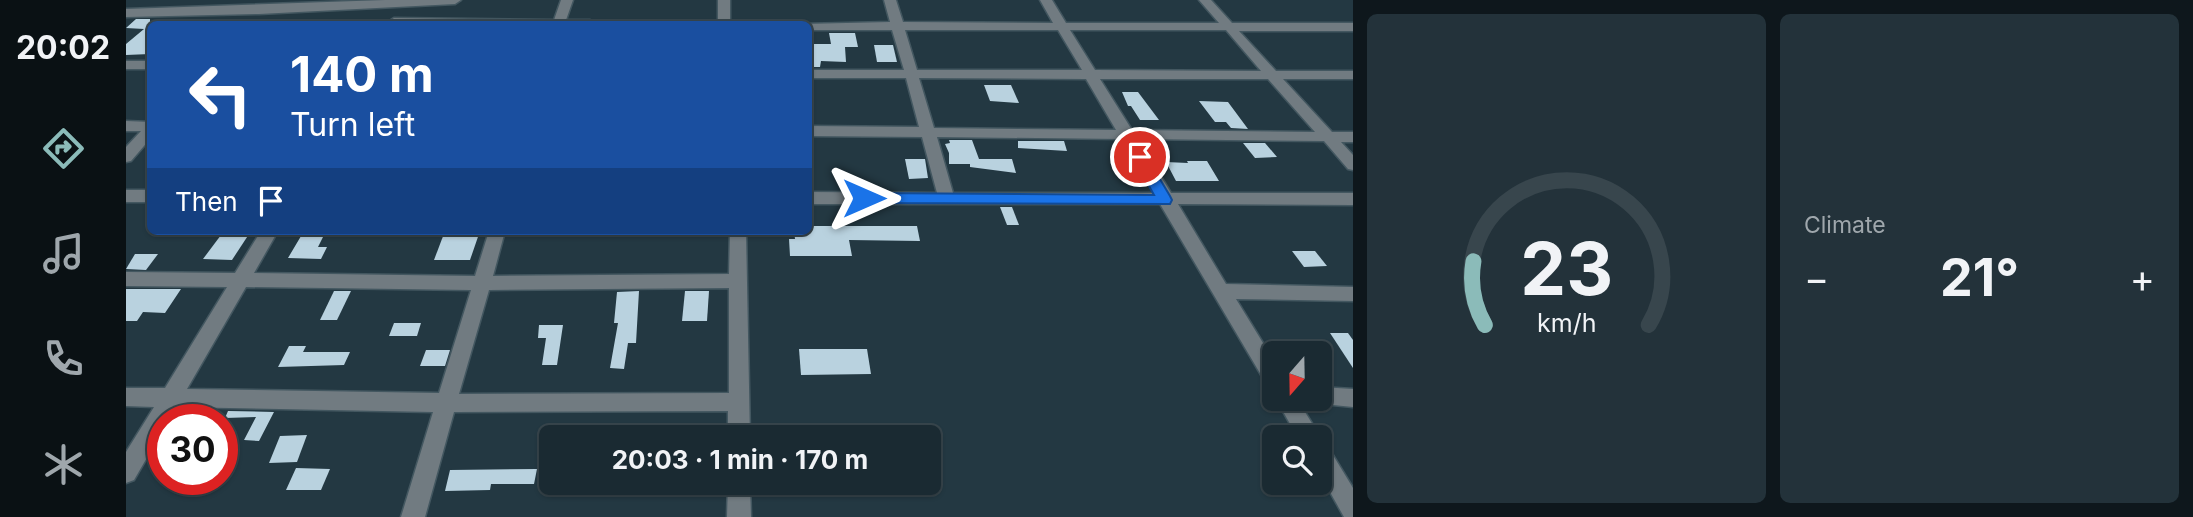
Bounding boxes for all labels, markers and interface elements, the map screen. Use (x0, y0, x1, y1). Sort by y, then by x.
text: 20:02 (16, 28, 110, 67)
text: 140 m (290, 45, 434, 104)
icon: left (175, 49, 266, 140)
text: Turn left (290, 105, 415, 144)
icon: directions (39, 124, 88, 173)
pin (1110, 127, 1170, 187)
icon: arrive (1121, 138, 1159, 176)
position arrow (827, 161, 901, 235)
icon: arrive (252, 182, 290, 220)
text: Then (175, 186, 238, 217)
text: Climate (1804, 211, 1886, 239)
text: 23 (1520, 224, 1613, 313)
icon: music (39, 229, 88, 278)
text: 21° (1940, 246, 2019, 309)
text: − (1804, 255, 1829, 301)
text: + (2130, 255, 2155, 301)
text: km/h (1537, 307, 1596, 337)
icon: phone (39, 334, 88, 383)
north arrow (1262, 341, 1332, 411)
map controls (1262, 341, 1332, 495)
speed limit sign: 30 (147, 404, 238, 495)
button: search (1262, 425, 1332, 495)
icon: climate (39, 440, 88, 489)
text: 20:03 · 1 min · 170 m (612, 444, 868, 475)

